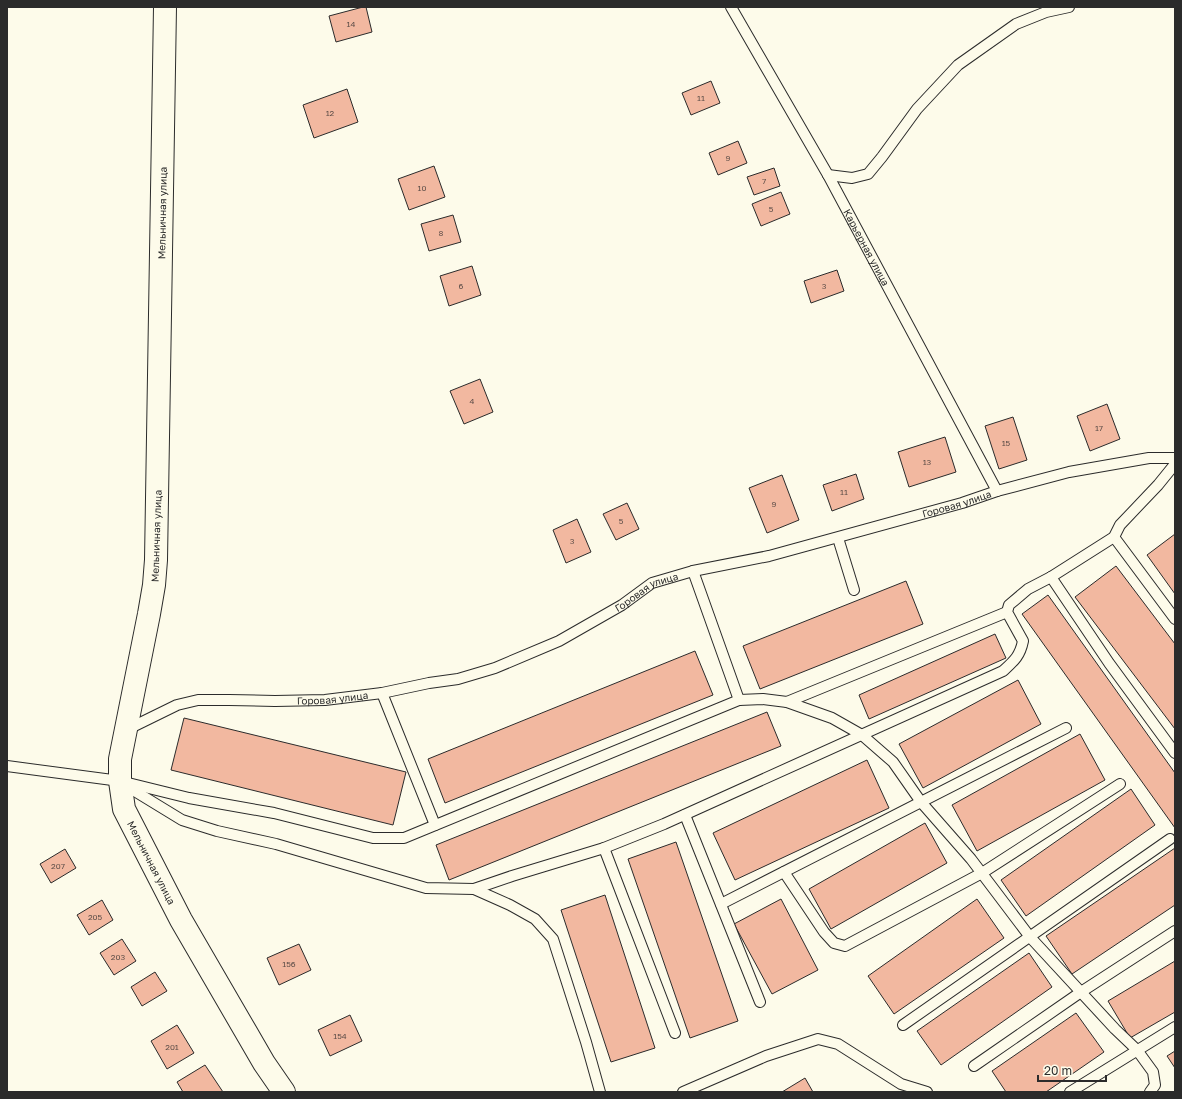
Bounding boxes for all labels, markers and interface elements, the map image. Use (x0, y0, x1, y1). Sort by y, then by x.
house number: 14 (347, 19, 355, 29)
house number: 11 (697, 93, 705, 103)
house number: 12 (326, 108, 335, 118)
house number: 9 (726, 153, 731, 163)
street label: Мельничная улица (155, 167, 169, 259)
house number: 7 (762, 176, 766, 186)
house number: 10 (418, 183, 426, 193)
house number: 5 (769, 204, 774, 214)
street label: Карьерная улица (841, 207, 892, 288)
house number: 8 (439, 228, 444, 238)
house number: 6 (459, 281, 464, 291)
house number: 3 (822, 281, 827, 291)
house number: 4 (470, 396, 475, 406)
house number: 17 (1095, 423, 1103, 433)
house number: 15 (1002, 438, 1011, 448)
house number: 13 (923, 457, 932, 467)
house number: 11 (840, 487, 848, 497)
street label: Горовая улица (921, 487, 993, 520)
street label: Мельничная улица (148, 490, 164, 582)
house number: 9 (772, 499, 777, 509)
house number: 5 (619, 516, 624, 526)
house number: 3 (570, 536, 575, 546)
street label: Горовая улица (612, 570, 679, 614)
street label: Горовая улица (297, 689, 369, 707)
street label: Мельничная улица (125, 819, 178, 906)
house number: 207 (51, 861, 65, 871)
house number: 205 (88, 912, 102, 922)
house number: 203 (111, 952, 125, 962)
house number: 156 (282, 959, 296, 969)
house number: 154 (333, 1031, 347, 1041)
house number: 201 (165, 1042, 179, 1052)
scale bar (1038, 1057, 1106, 1083)
text: 20 m (1044, 1063, 1072, 1078)

